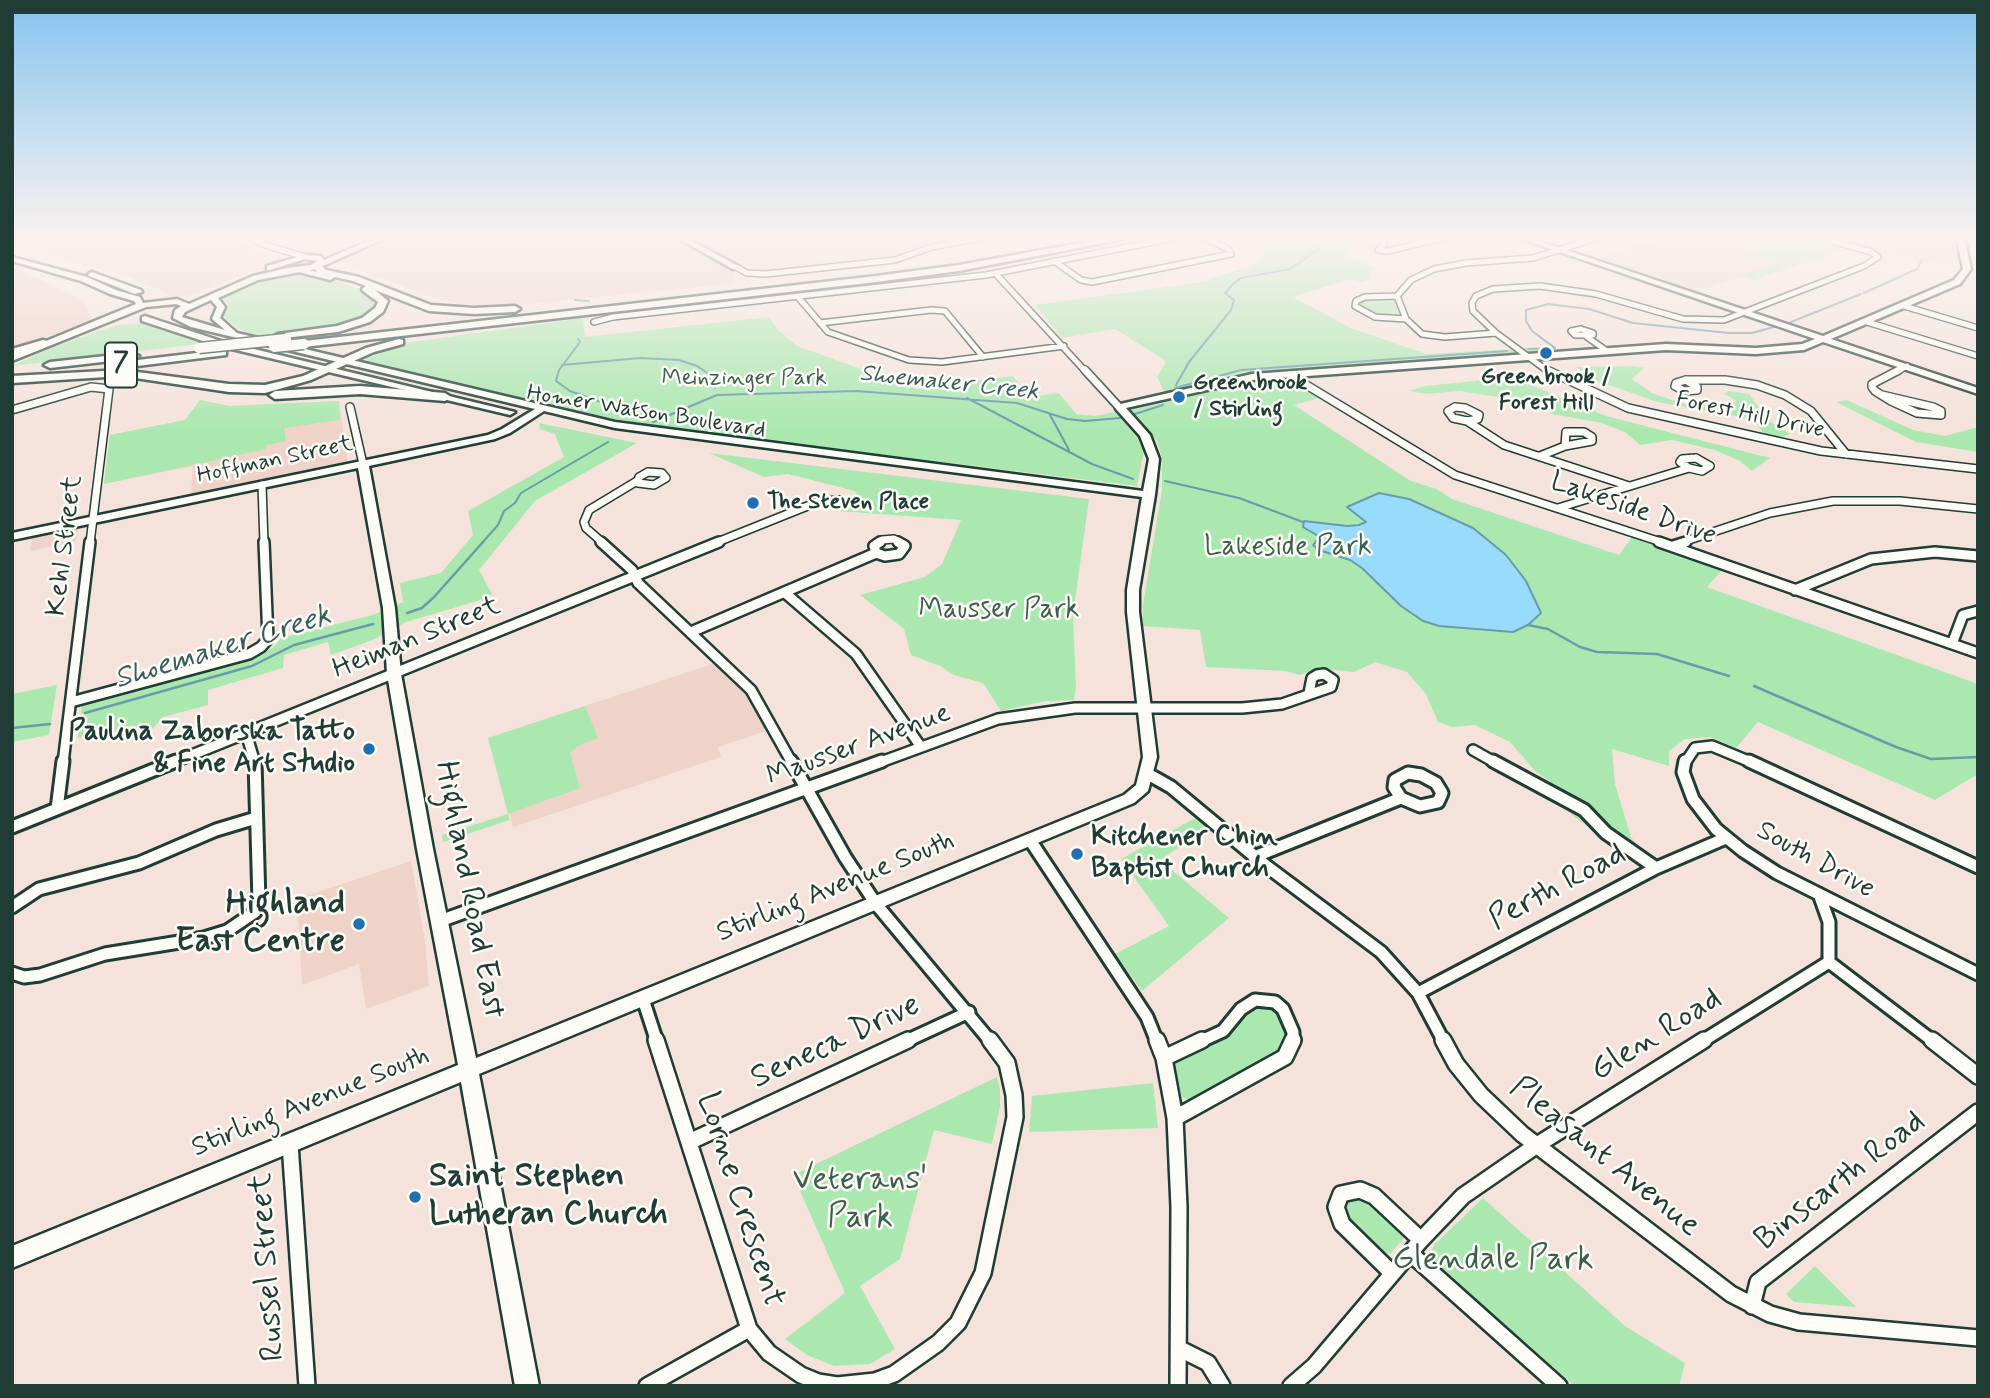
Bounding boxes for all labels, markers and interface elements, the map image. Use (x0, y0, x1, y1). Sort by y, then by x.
road number: 7 (105, 342, 137, 388)
marker: Greenbrook / Forest Hill (1538, 345, 1554, 361)
water label: Shoemaker Creek (858, 360, 1040, 408)
place label: Greenbrook / Forest Hill (1481, 364, 1611, 418)
park label: Meinzinger Park (661, 365, 827, 393)
place label: Greenbrook / Stirling (1193, 370, 1307, 424)
street label: Homer Watson Boulevard (525, 380, 767, 446)
street label: Forest Hill Drive (1673, 387, 1827, 445)
marker: Greenbrook / Stirling (1171, 389, 1187, 405)
street label: Hoffman Street (195, 431, 355, 491)
street label: Lakeside Drive (1546, 466, 1720, 554)
street label: Kehl Street (41, 474, 91, 618)
place label: The Steven Place (767, 489, 929, 517)
marker: The Steven Place (745, 495, 761, 511)
park label: Lakeside Park (1204, 531, 1372, 565)
street label: Heiman Street (328, 590, 506, 688)
park label: Mausser Park (919, 594, 1079, 628)
water label: Shoemaker Creek (110, 599, 336, 699)
street label: Mausser Avenue (763, 697, 955, 795)
place label: Paulina Zaborska Tatto & Fine Art Studio (68, 716, 355, 782)
marker: Paulina Zaborska Tatto & Fine Art Studio (361, 741, 377, 757)
street label: Highland Road East (424, 758, 512, 1022)
street label: South Drive (1750, 815, 1880, 907)
place label: Kitchener Chin Baptist Church (1091, 821, 1277, 887)
street label: Stirling Avenue South (712, 825, 960, 951)
street label: Perth Road (1483, 835, 1633, 941)
marker: Kitchener Chin Baptist Church (1069, 846, 1085, 862)
place label: Highland East Centre (176, 885, 345, 963)
marker: Highland East Centre (351, 916, 367, 932)
street label: Glen Road (1584, 980, 1730, 1092)
street label: Seneca Drive (745, 987, 927, 1099)
street label: Stirling Avenue South (187, 1040, 435, 1166)
street label: Pleasant Avenue (1501, 1069, 1707, 1247)
street label: Lorne Crescent (686, 1088, 792, 1312)
street label: Binscarth Road (1748, 1103, 1934, 1261)
place label: Saint Stephen Lutheran Church (429, 1158, 668, 1236)
park label: Veterans' Park (793, 1161, 927, 1239)
street label: Russel Street (243, 1171, 295, 1363)
marker: Saint Stephen Lutheran Church (407, 1189, 423, 1205)
park label: Glendale Park (1392, 1241, 1594, 1281)

